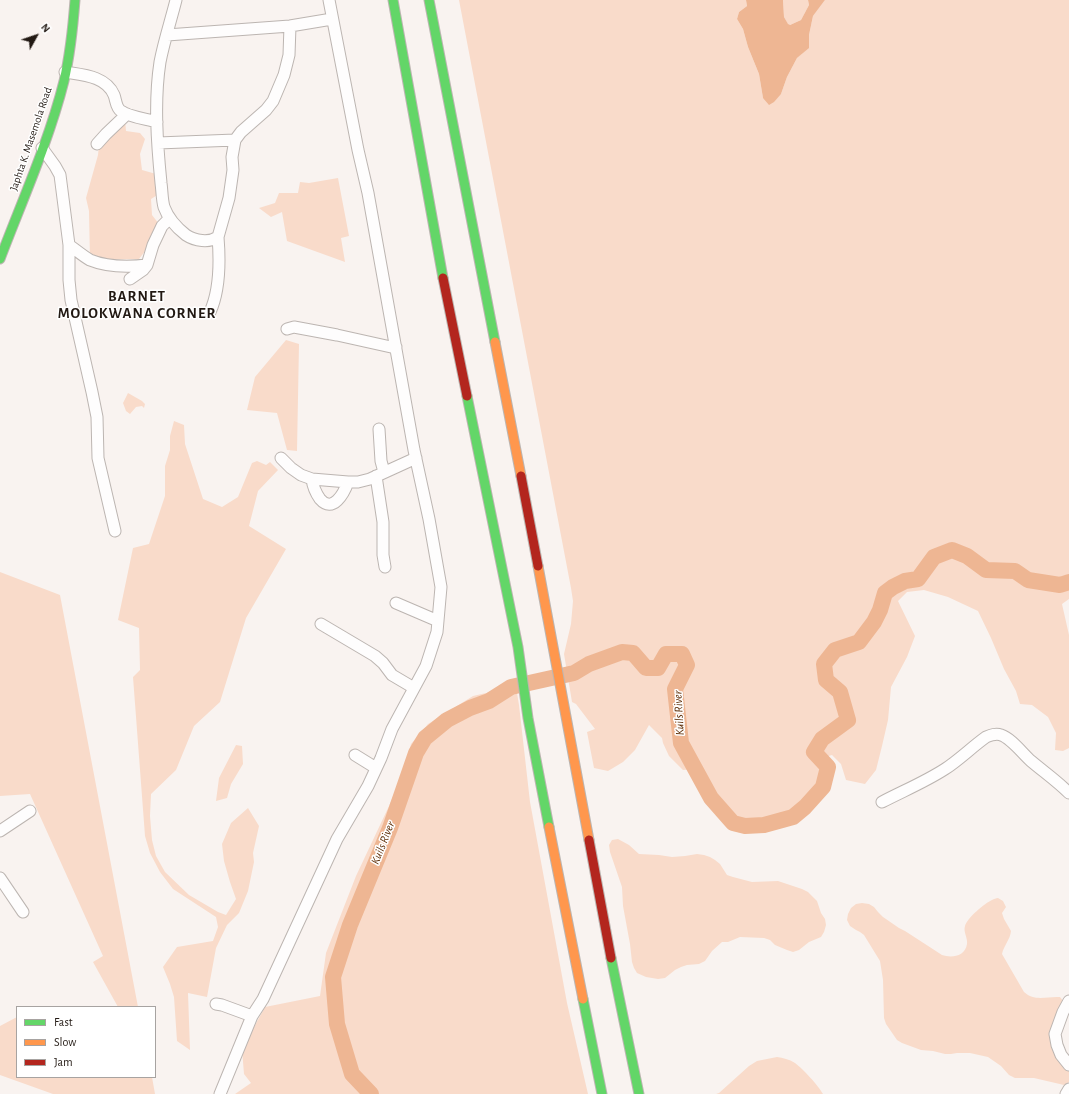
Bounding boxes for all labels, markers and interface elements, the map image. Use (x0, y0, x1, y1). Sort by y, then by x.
north arrow (16, 16, 56, 56)
text: N (39, 21, 52, 34)
street label: Japhta K. Masemola Road (7, 85, 55, 193)
district label: BARNET MOLOKWANA CORNER (58, 287, 216, 322)
water label: Kuils River (671, 690, 687, 736)
water label: Kuils River (368, 819, 398, 867)
legend (16, 1006, 156, 1078)
text: Fast (54, 1016, 73, 1028)
text: Slow (54, 1036, 76, 1048)
text: Jam (54, 1056, 73, 1068)

